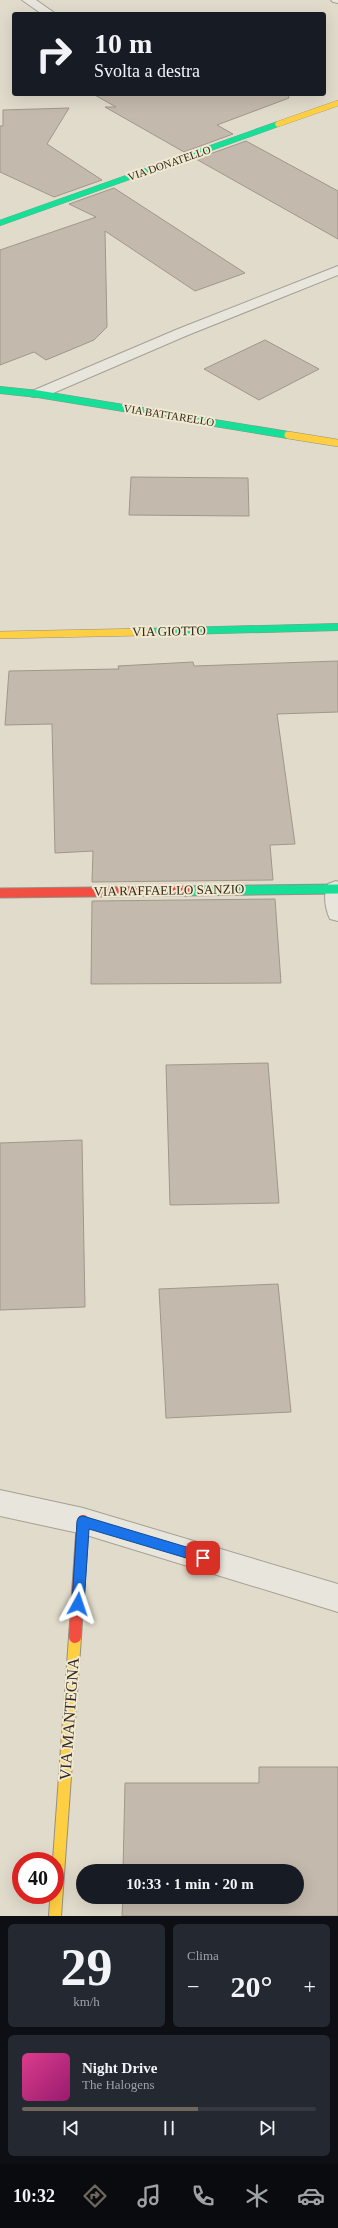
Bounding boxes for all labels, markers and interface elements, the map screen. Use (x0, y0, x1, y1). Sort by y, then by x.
icon: right (28, 28, 80, 80)
text: 10 m (94, 28, 152, 59)
text: Svolta a destra (94, 61, 200, 81)
street label: VIA DONATELLO (126, 143, 212, 183)
street label: VIA BATTARELLO (123, 402, 215, 428)
street label: VIA GIOTTO (132, 623, 206, 639)
street label: VIA RAFFAELLO SANZIO (94, 881, 244, 899)
pin (186, 1541, 220, 1575)
icon: arrive (192, 1547, 214, 1569)
position arrow (57, 1583, 99, 1625)
street label: VIA MANTEGNA (56, 1657, 82, 1781)
speed limit sign: 40 (12, 1852, 64, 1904)
text: 10:33 · 1 min · 20 m (126, 1876, 254, 1892)
text: 29 (61, 1939, 113, 1996)
text: Clima (187, 1948, 219, 1963)
text: 20° (231, 1970, 273, 2003)
text: − (187, 1974, 199, 1999)
text: + (304, 1974, 316, 1999)
text: km/h (73, 1994, 100, 2009)
text: Night Drive (82, 2060, 157, 2076)
text: The Halogens (82, 2077, 155, 2092)
icon: previous (60, 2117, 82, 2139)
icon: pause (158, 2117, 180, 2139)
icon: next (256, 2117, 278, 2139)
icon: directions (81, 2182, 109, 2210)
icon: music (135, 2182, 163, 2210)
icon: phone (189, 2182, 217, 2210)
icon: climate (243, 2182, 271, 2210)
icon: car (297, 2182, 325, 2210)
text: 10:32 (13, 2186, 55, 2206)

